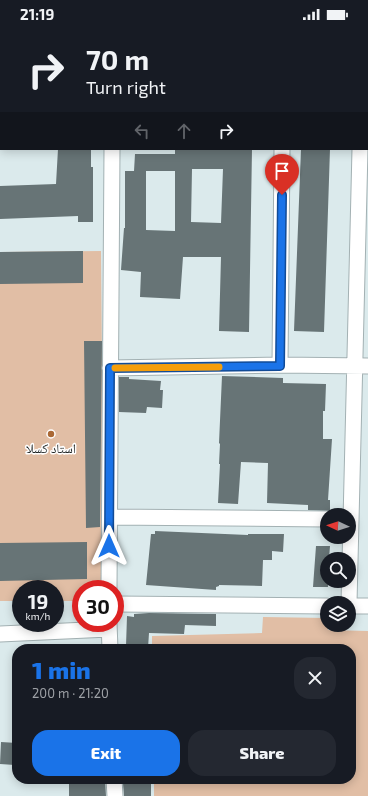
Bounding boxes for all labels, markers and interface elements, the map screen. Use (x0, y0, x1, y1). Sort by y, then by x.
text: 21:19 (20, 5, 54, 23)
text: 70 m (86, 42, 149, 76)
icon: right (20, 44, 72, 96)
text: Turn right (86, 76, 166, 98)
icon: left (131, 120, 153, 142)
icon: ahead (173, 120, 195, 142)
icon: right (215, 120, 237, 142)
pin (265, 154, 299, 195)
icon: arrive (271, 160, 293, 182)
marker: استاد كسلا (46, 429, 56, 439)
place label: استاد كسلا (26, 440, 76, 456)
north arrow (320, 508, 356, 544)
map controls (320, 508, 356, 632)
position arrow (88, 525, 130, 567)
button: search (320, 552, 356, 588)
speed limit sign: 30 (72, 580, 124, 632)
text: 19 (28, 589, 48, 613)
button: layers (320, 596, 356, 632)
text: km/h (26, 610, 50, 622)
text: 1 min (32, 655, 91, 684)
button: close (294, 657, 336, 699)
text: 200 m · 21:20 (32, 685, 109, 701)
button: Exit (32, 730, 180, 776)
button: Share (188, 730, 336, 776)

